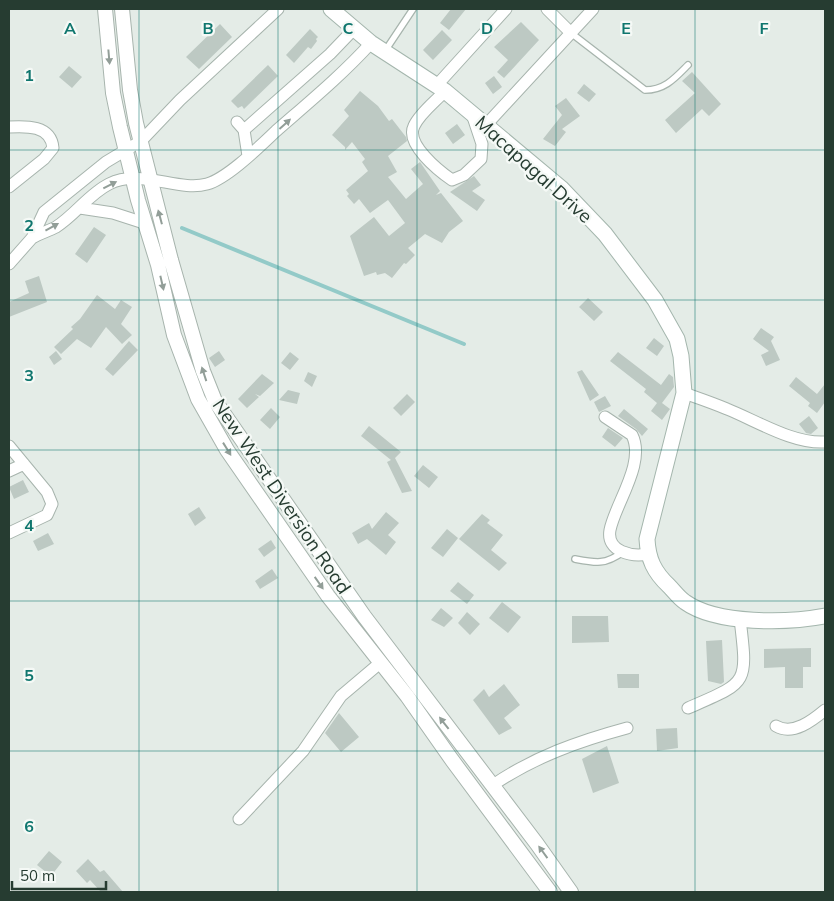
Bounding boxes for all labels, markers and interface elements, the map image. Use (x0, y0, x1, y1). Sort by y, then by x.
text: A (64, 18, 76, 38)
text: B (202, 18, 214, 38)
text: C (343, 18, 354, 38)
text: D (481, 18, 493, 38)
text: E (621, 18, 631, 38)
text: F (759, 18, 769, 38)
one-way arrow (105, 50, 113, 66)
text: 1 (24, 65, 34, 85)
street label: Macapagal Drive (470, 110, 598, 228)
one-way arrow (278, 118, 290, 130)
one-way arrow (103, 181, 117, 189)
one-way arrow (156, 210, 164, 225)
text: 2 (24, 215, 34, 235)
one-way arrow (46, 223, 59, 232)
one-way arrow (158, 276, 166, 291)
text: 3 (24, 365, 34, 385)
one-way arrow (200, 366, 208, 381)
street label: New West Diversion Road (208, 394, 356, 598)
one-way arrow (223, 443, 232, 456)
text: 4 (24, 515, 34, 535)
one-way arrow (314, 577, 324, 590)
text: 5 (24, 665, 34, 685)
one-way arrow (439, 716, 449, 730)
text: 6 (24, 816, 34, 836)
one-way arrow (538, 845, 548, 859)
scale bar (12, 858, 106, 890)
text: 50 m (20, 866, 55, 885)

